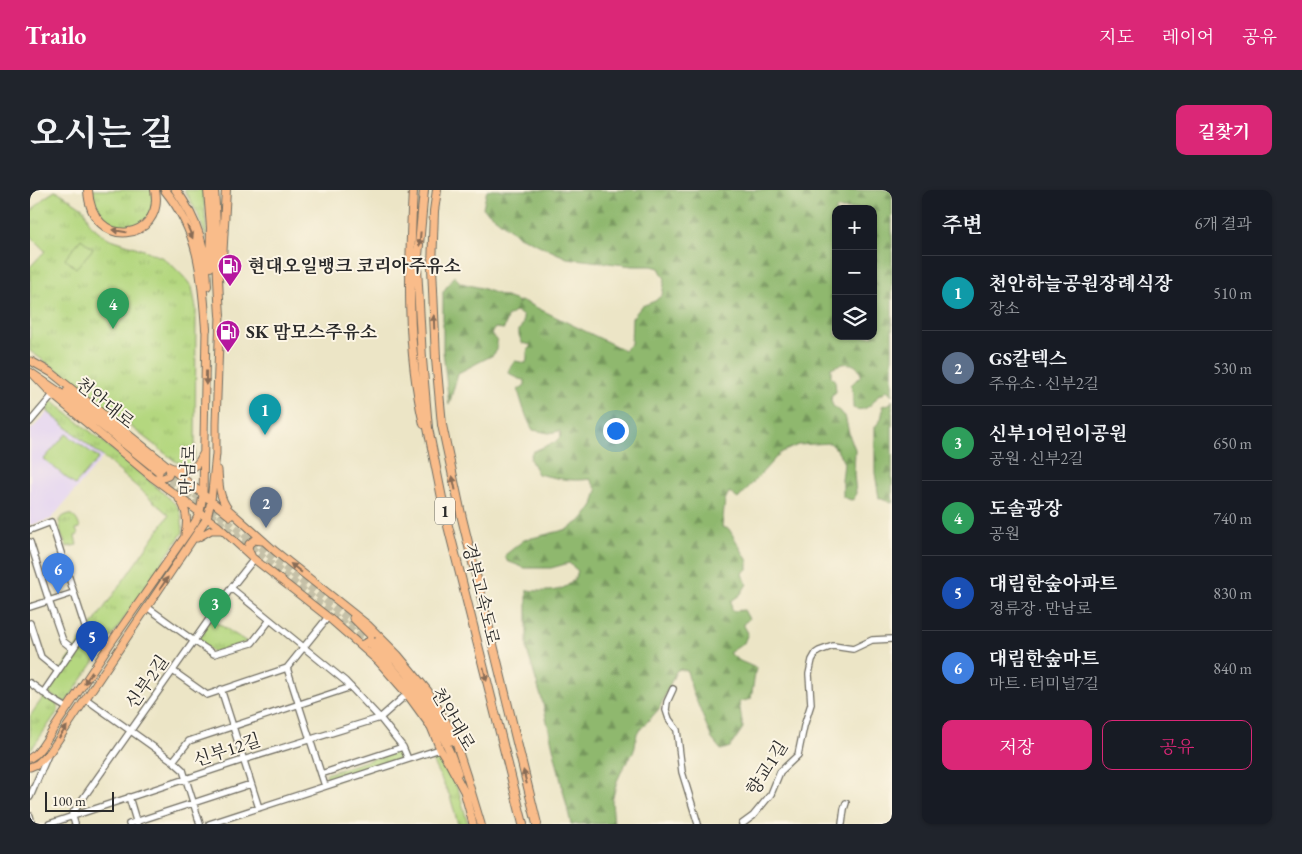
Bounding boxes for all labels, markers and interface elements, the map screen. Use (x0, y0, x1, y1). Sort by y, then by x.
text: Trailo (25, 20, 86, 51)
text: 지도 (1099, 25, 1134, 48)
text: 레이어 (1162, 25, 1214, 48)
text: 공유 (1242, 25, 1277, 48)
button: 길찾기 (1176, 105, 1272, 155)
text: 오시는 길 (30, 110, 174, 155)
map controls (832, 205, 877, 340)
button: + (832, 205, 877, 250)
text: 주변 (942, 211, 983, 238)
text: 6개 결과 (1195, 213, 1252, 234)
one-way arrow (186, 225, 194, 239)
one-way arrow (111, 227, 127, 235)
one-way arrow (416, 231, 424, 247)
button: − (832, 250, 877, 295)
fuel station icon: 현대오일뱅크 코리아주유소 (217, 253, 243, 287)
place label: 현대오일뱅크 코리아주유소 (248, 254, 462, 277)
text: 천안하늘공원장례식장 (989, 271, 1173, 296)
text: 1 (954, 283, 962, 304)
text: 510 m (1213, 283, 1252, 304)
pin: 4 (97, 288, 129, 329)
button: layers (832, 295, 877, 340)
text: 장소 (989, 298, 1020, 319)
one-way arrow (430, 314, 438, 330)
fuel station icon: SK 맘모스주유소 (215, 319, 241, 353)
place label: SK 맘모스주유소 (246, 320, 378, 343)
text: GS칼텍스 (989, 346, 1067, 371)
text: 2 (954, 358, 962, 379)
text: 530 m (1213, 358, 1252, 379)
one-way arrow (201, 370, 209, 386)
street label: 천안대로 (71, 372, 140, 433)
text: 주유소 · 신부2길 (989, 373, 1099, 394)
pin: 1 (249, 394, 281, 435)
your location (603, 418, 629, 444)
text: 신부1어린이공원 (989, 421, 1128, 446)
text: 3 (954, 433, 962, 454)
text: 650 m (1213, 433, 1252, 454)
street label: 만남로 (175, 443, 200, 497)
text: 공원 · 신부2길 (989, 448, 1084, 469)
one-way arrow (450, 475, 458, 490)
pin: 2 (250, 487, 282, 528)
text: 도솔광장 (989, 496, 1062, 521)
road number: 1 (435, 498, 455, 524)
text: 4 (954, 508, 962, 529)
text: 740 m (1213, 508, 1252, 529)
text: 공원 (989, 523, 1020, 544)
street label: 경부고속도로 (458, 540, 505, 647)
pin: 6 (42, 553, 74, 594)
one-way arrow (290, 562, 303, 573)
text: 대림한숲아파트 (989, 571, 1117, 596)
one-way arrow (159, 577, 169, 590)
text: 5 (954, 583, 962, 604)
text: 830 m (1213, 583, 1252, 604)
pin: 3 (199, 588, 231, 629)
text: 정류장 · 만남로 (989, 598, 1091, 619)
pin: 5 (76, 621, 108, 662)
text: 대림한숲마트 (989, 646, 1099, 671)
street label: 신부2길 (120, 650, 173, 713)
text: 6 (954, 658, 962, 679)
text: 840 m (1213, 658, 1252, 679)
one-way arrow (481, 666, 489, 682)
one-way arrow (83, 671, 93, 684)
text: 마트 · 터미널7길 (989, 673, 1099, 694)
street label: 천안대로 (426, 683, 481, 755)
button: 저장 (942, 720, 1092, 770)
button: 공유 (1102, 720, 1252, 770)
one-way arrow (58, 726, 68, 739)
street label: 신부12길 (190, 728, 263, 771)
street label: 향교1길 (741, 736, 792, 800)
one-way arrow (521, 769, 529, 784)
scale bar (45, 789, 114, 812)
text: 100 m (52, 792, 86, 810)

